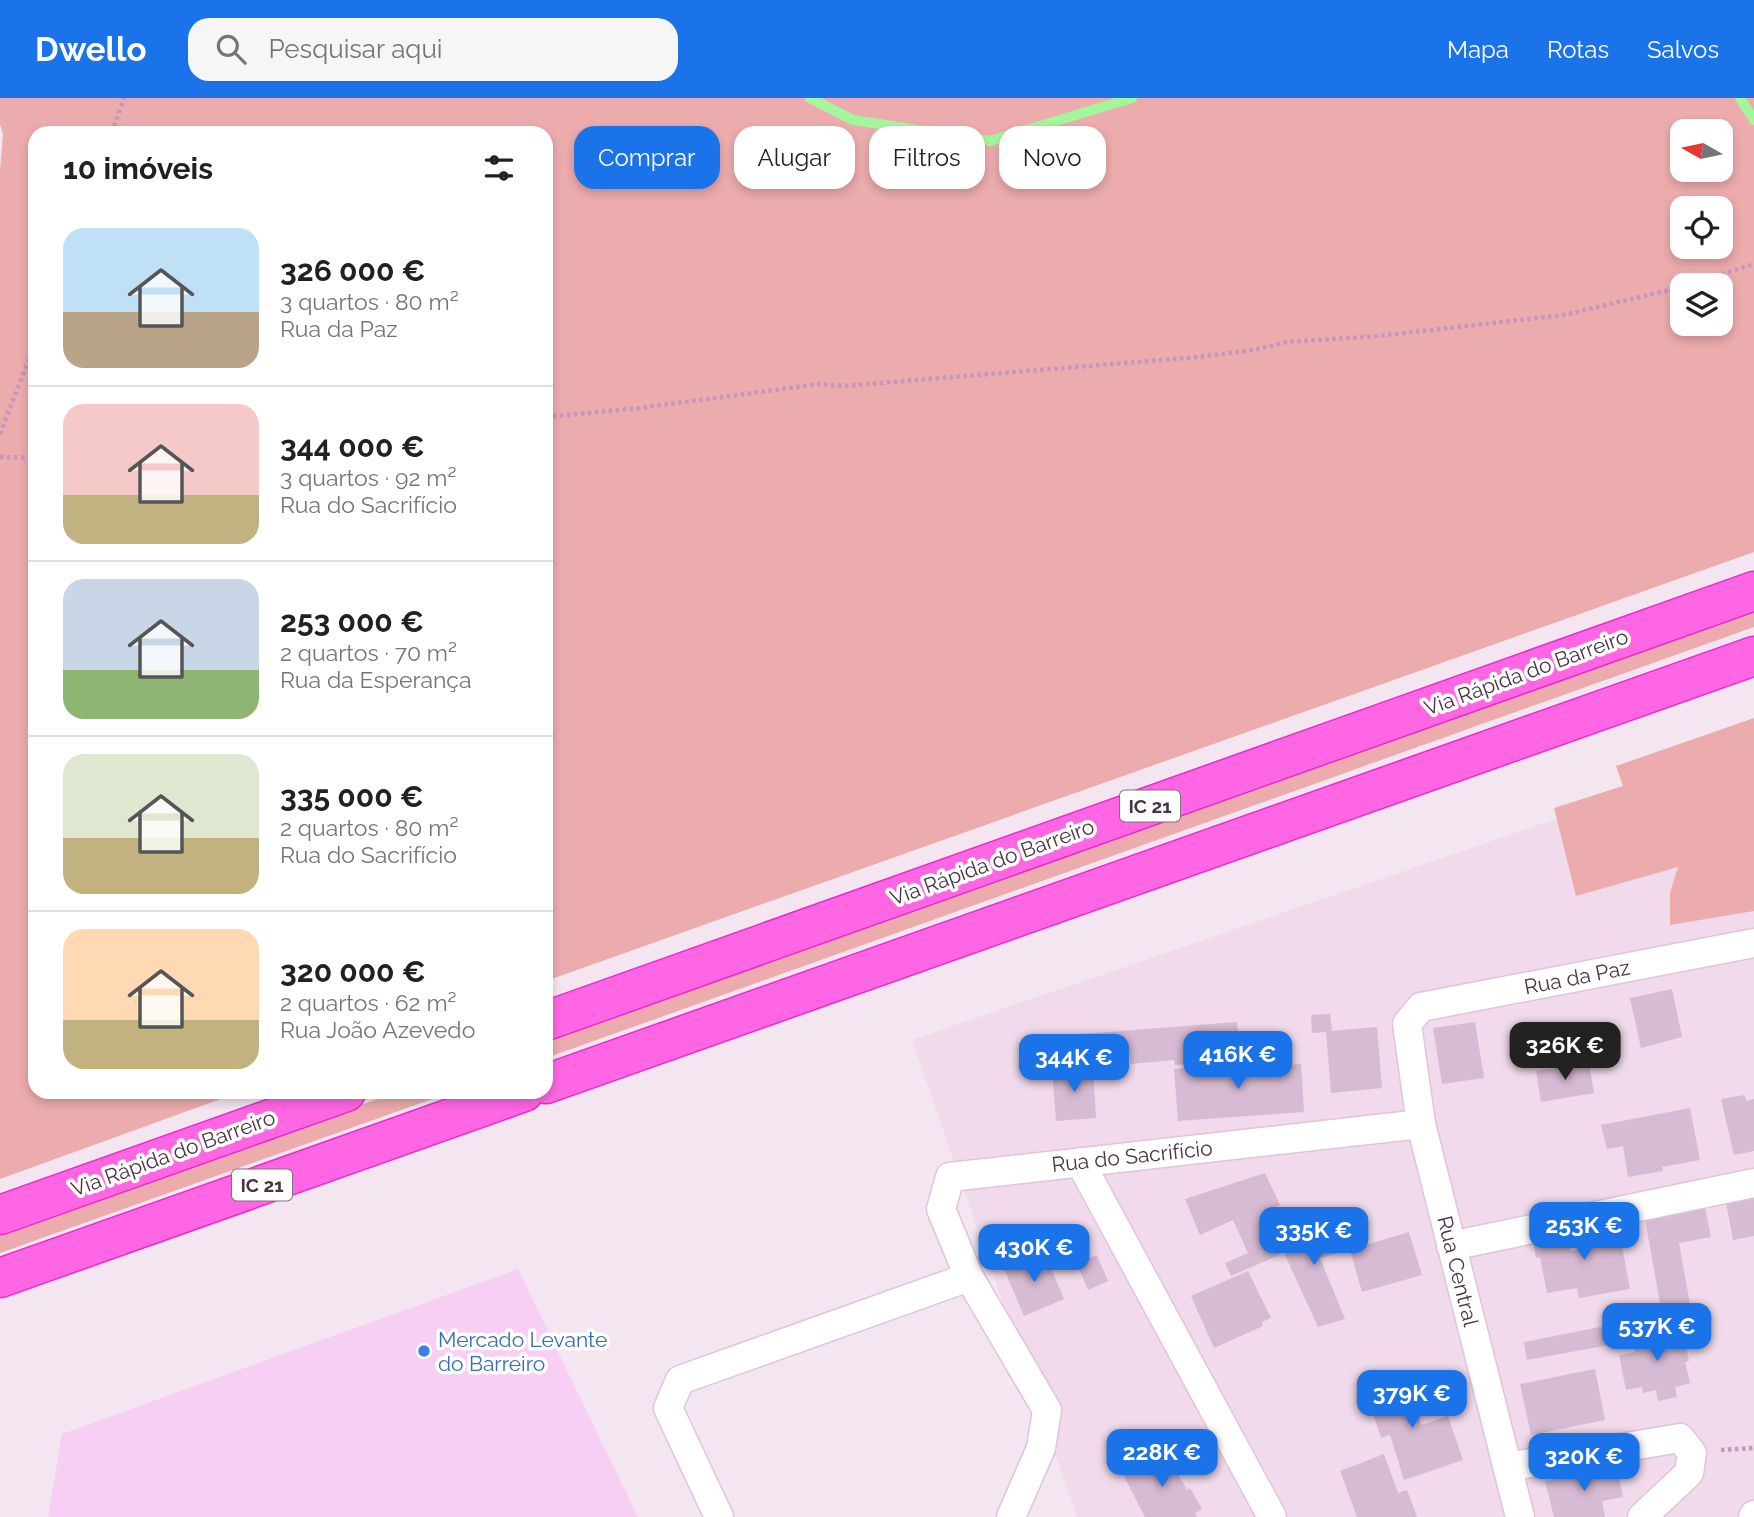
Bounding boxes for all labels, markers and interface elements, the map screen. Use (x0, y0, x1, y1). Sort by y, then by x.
search box (188, 18, 678, 81)
text: Dwello (35, 30, 146, 69)
icon: search (212, 30, 250, 68)
text: Pesquisar aqui (268, 34, 443, 64)
text: Mapa (1447, 35, 1509, 64)
text: Rotas (1547, 35, 1609, 64)
text: Salvos (1647, 35, 1719, 64)
north arrow (1670, 119, 1732, 182)
map controls (1670, 119, 1733, 336)
chip: Comprar (574, 126, 720, 189)
chip: Alugar (734, 126, 855, 189)
chip: Filtros (869, 126, 985, 189)
chip: Novo (999, 126, 1106, 189)
icon: filters (480, 149, 518, 187)
text: 10 imóveis (63, 151, 213, 186)
button: locate (1670, 196, 1733, 259)
text: 326 000 € (280, 253, 425, 288)
icon: home (119, 256, 203, 340)
button: layers (1670, 273, 1733, 336)
text: 3 quartos · 80 m² (280, 288, 459, 315)
text: Rua da Paz (280, 315, 398, 342)
text: 344 000 € (280, 429, 425, 464)
icon: home (119, 432, 203, 516)
text: 3 quartos · 92 m² (280, 464, 456, 491)
text: Rua do Sacrifício (280, 491, 457, 518)
text: 253 000 € (280, 604, 424, 639)
icon: home (119, 607, 203, 691)
street label: Via Rápida do Barreiro (1421, 623, 1631, 721)
text: 2 quartos · 70 m² (280, 639, 457, 666)
text: Rua da Esperança (280, 666, 472, 693)
text: 335 000 € (280, 779, 424, 814)
icon: home (119, 782, 203, 866)
road number: IC 21 (1120, 790, 1180, 821)
street label: Via Rápida do Barreiro (887, 813, 1097, 911)
text: 2 quartos · 80 m² (280, 814, 458, 841)
text: Rua do Sacrifício (280, 841, 457, 868)
text: 320 000 € (280, 954, 426, 989)
street label: Rua da Paz (1522, 954, 1632, 1000)
icon: home (119, 957, 203, 1041)
text: 2 quartos · 62 m² (280, 989, 456, 1016)
text: Rua João Azevedo (280, 1016, 475, 1043)
pin: 326K € (1508, 1023, 1622, 1082)
text: 326K € (1526, 1031, 1604, 1058)
pin: 416K € (1181, 1032, 1295, 1091)
pin: 344K € (1017, 1034, 1131, 1094)
text: 416K € (1199, 1040, 1277, 1067)
text: 344K € (1035, 1043, 1113, 1070)
street label: Via Rápida do Barreiro (68, 1104, 278, 1202)
street label: Rua do Sacrifício (1050, 1135, 1214, 1177)
road number: IC 21 (232, 1170, 292, 1200)
pin: 253K € (1527, 1202, 1641, 1262)
pin: 335K € (1257, 1208, 1371, 1267)
text: 253K € (1545, 1211, 1623, 1238)
street label: Rua Central (1432, 1213, 1484, 1329)
text: 335K € (1275, 1216, 1353, 1243)
pin: 430K € (977, 1224, 1091, 1284)
text: 430K € (994, 1233, 1074, 1260)
pin: 537K € (1600, 1304, 1714, 1363)
text: 537K € (1618, 1312, 1696, 1339)
place label: Mercado Levante do Barreiro (438, 1327, 607, 1376)
marker: Mercado Levante do Barreiro (416, 1343, 432, 1359)
pin: 379K € (1355, 1370, 1469, 1430)
text: 379K € (1373, 1379, 1451, 1406)
pin: 228K € (1105, 1430, 1219, 1489)
pin: 320K € (1527, 1434, 1641, 1493)
text: 228K € (1123, 1438, 1201, 1465)
text: 320K € (1545, 1442, 1623, 1469)

